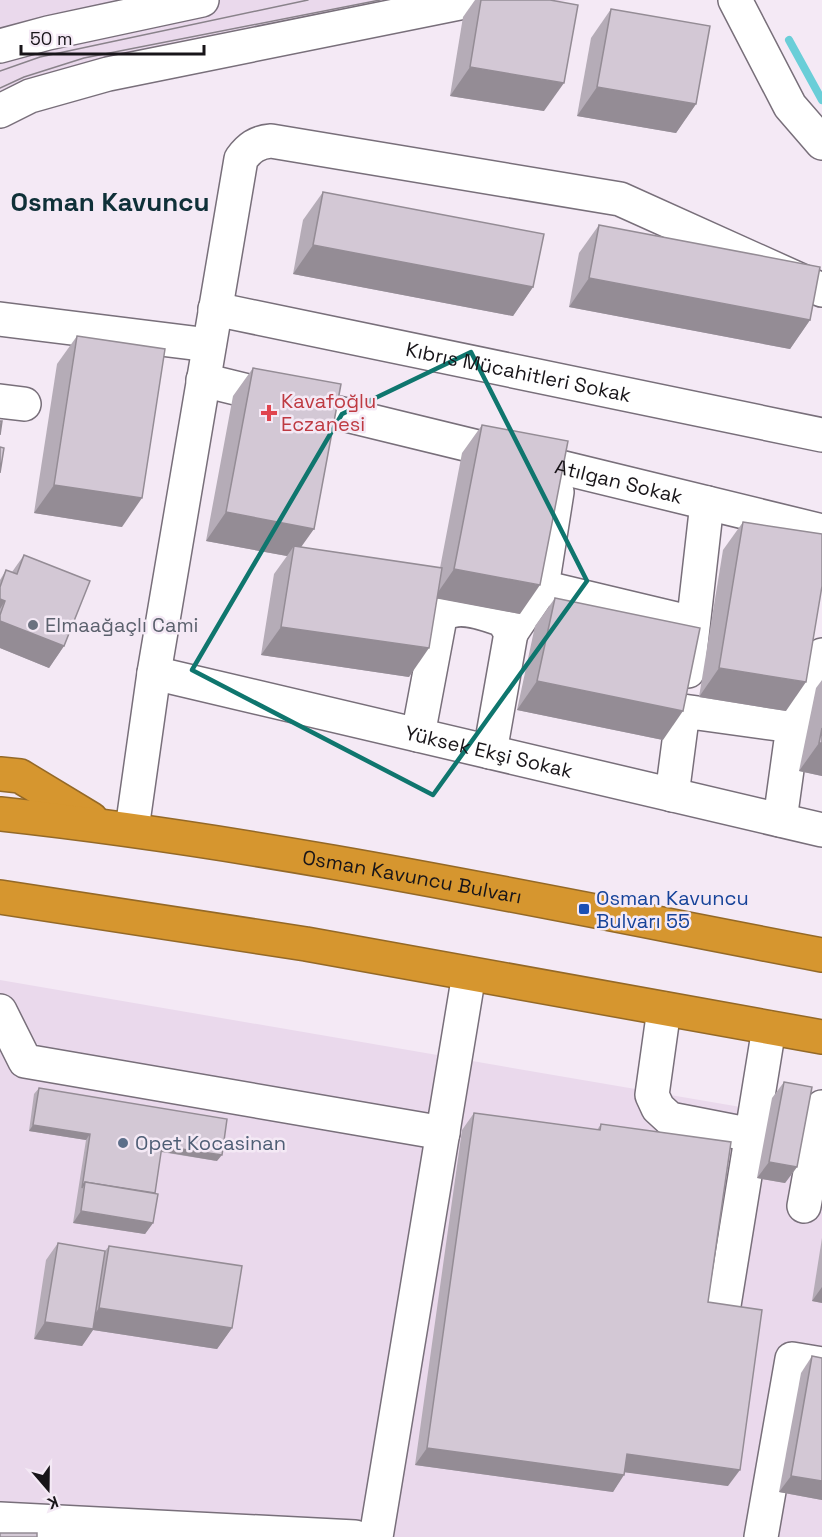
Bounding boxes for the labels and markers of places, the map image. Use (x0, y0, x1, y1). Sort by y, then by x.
place label: Kavafoğlu Eczanesi (281, 388, 376, 437)
marker: Kavafoğlu Eczanesi (262, 406, 276, 420)
place label: Elmaağaçlı Cami (45, 612, 199, 638)
marker: Elmaağaçlı Cami (26, 618, 40, 632)
place label: Osman Kavuncu Bulvarı 55 (596, 885, 749, 934)
marker: Osman Kavuncu Bulvarı 55 (577, 902, 591, 916)
place label: Opet Kocasinan (135, 1130, 286, 1156)
marker: Opet Kocasinan (116, 1136, 130, 1150)

